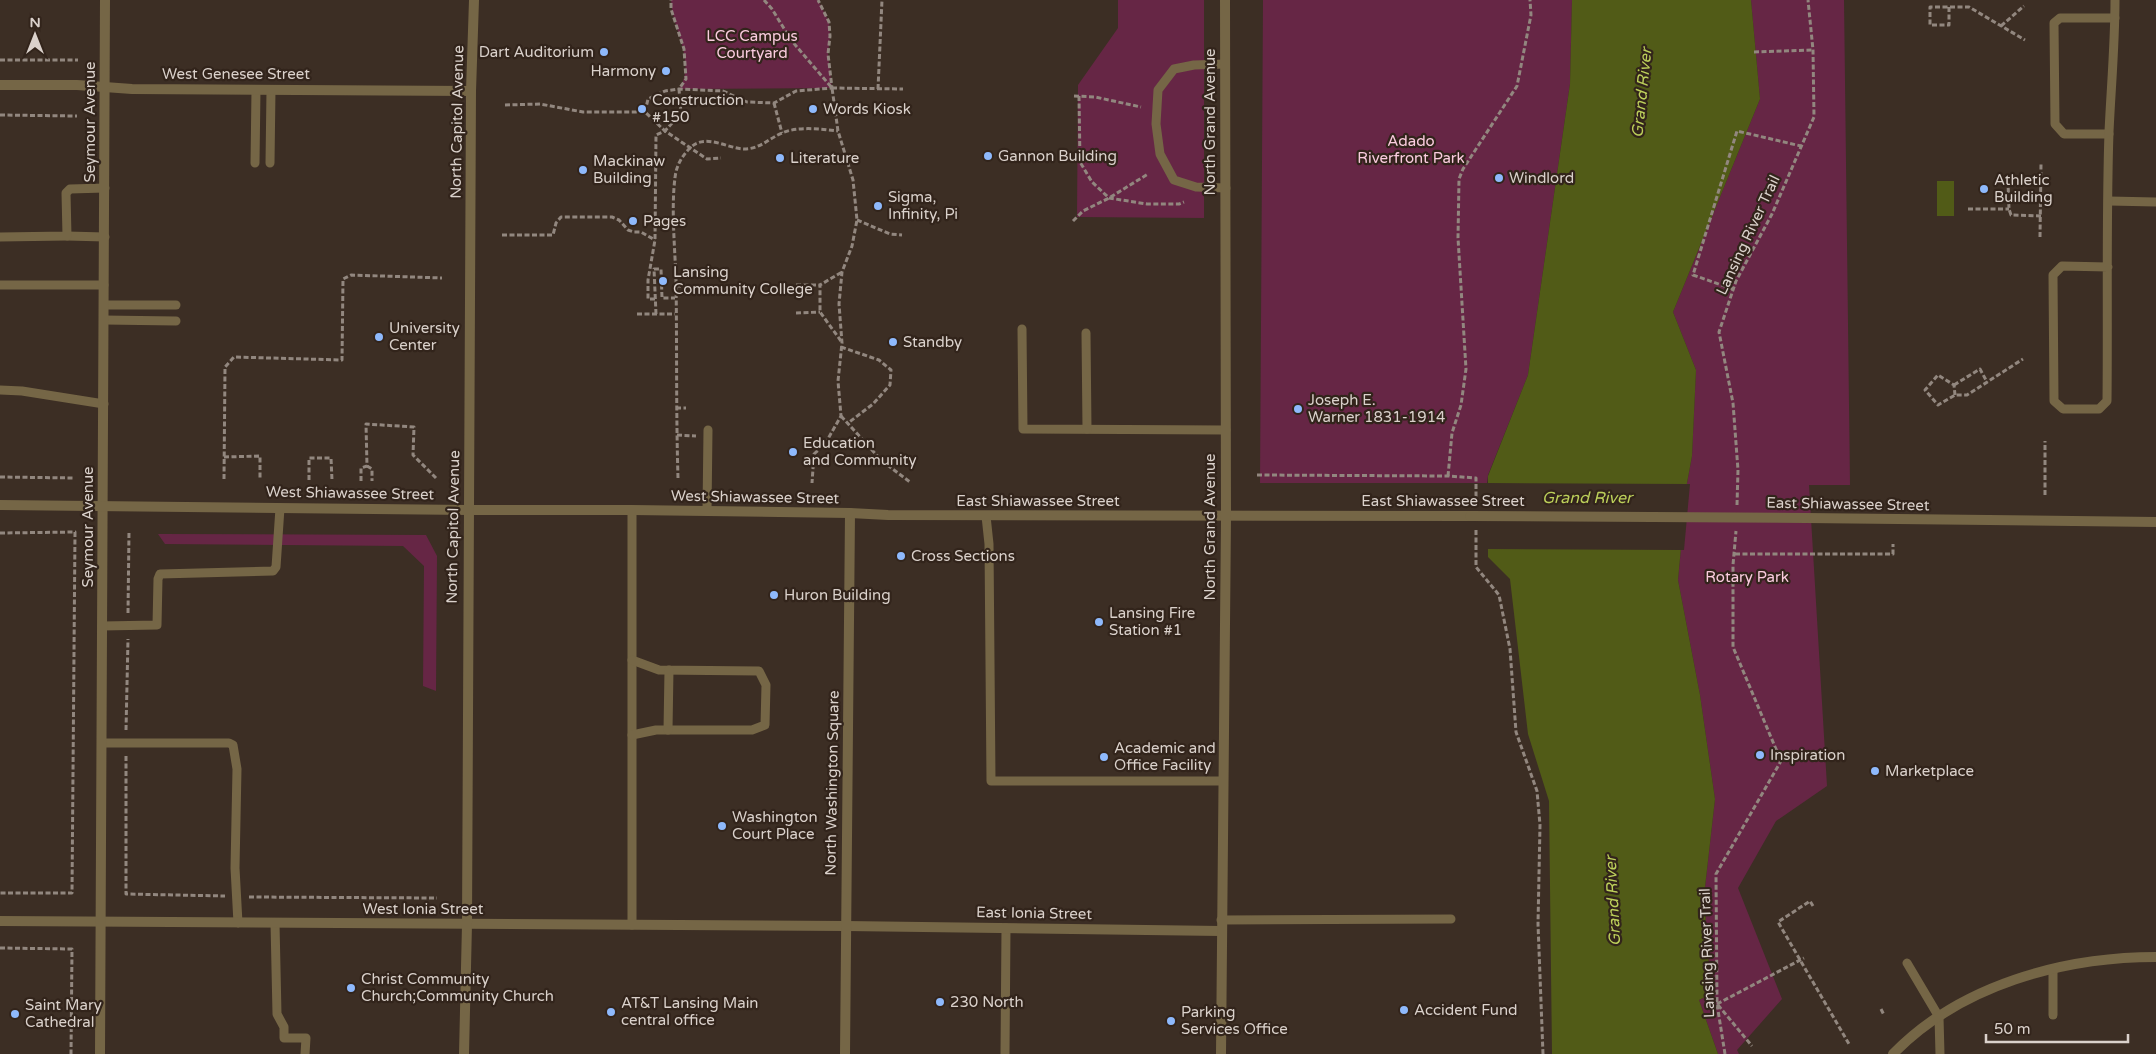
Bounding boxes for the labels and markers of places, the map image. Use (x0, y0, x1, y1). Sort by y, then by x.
place label: Dart Auditorium (479, 43, 594, 61)
marker: Dart Auditorium (598, 46, 610, 58)
place label: Harmony (591, 62, 656, 80)
marker: Harmony (660, 65, 672, 77)
place label: Construction #150 (652, 91, 744, 126)
place label: Words Kiosk (823, 100, 911, 118)
marker: Construction #150 (636, 103, 648, 115)
marker: Words Kiosk (807, 103, 819, 115)
place label: Gannon Building (998, 147, 1117, 165)
place label: Literature (790, 149, 859, 167)
marker: Gannon Building (982, 150, 994, 162)
place label: Mackinaw Building (593, 152, 665, 187)
marker: Literature (774, 152, 786, 164)
marker: Mackinaw Building (577, 164, 589, 176)
place label: Windlord (1509, 169, 1574, 187)
place label: Athletic Building (1994, 171, 2053, 206)
marker: Windlord (1493, 172, 1505, 184)
marker: Athletic Building (1978, 183, 1990, 195)
place label: Sigma, Infinity, Pi (888, 188, 958, 223)
marker: Sigma, Infinity, Pi (872, 200, 884, 212)
place label: Pages (643, 212, 686, 230)
marker: Pages (627, 215, 639, 227)
place label: Lansing Community College (673, 263, 813, 298)
marker: Lansing Community College (657, 275, 669, 287)
place label: University Center (389, 319, 460, 354)
marker: University Center (373, 331, 385, 343)
place label: Standby (903, 333, 962, 351)
marker: Standby (887, 336, 899, 348)
place label: Joseph E. Warner 1831-1914 (1308, 391, 1446, 426)
marker: Joseph E. Warner 1831-1914 (1292, 403, 1304, 415)
place label: Education and Community (803, 434, 916, 469)
marker: Education and Community (787, 446, 799, 458)
place label: Cross Sections (911, 547, 1015, 565)
marker: Cross Sections (895, 550, 907, 562)
place label: Huron Building (784, 586, 891, 604)
marker: Huron Building (768, 589, 780, 601)
place label: Lansing Fire Station #1 (1109, 604, 1195, 639)
marker: Lansing Fire Station #1 (1093, 616, 1105, 628)
place label: Academic and Office Facility (1114, 739, 1216, 774)
place label: Inspiration (1770, 746, 1845, 764)
marker: Inspiration (1754, 749, 1766, 761)
marker: Academic and Office Facility (1098, 751, 1110, 763)
place label: Marketplace (1885, 762, 1974, 780)
marker: Marketplace (1869, 765, 1881, 777)
place label: Washington Court Place (732, 808, 818, 843)
marker: Washington Court Place (716, 820, 728, 832)
place label: Christ Community Church;Community Church (361, 970, 554, 1005)
marker: Christ Community Church;Community Church (345, 982, 357, 994)
place label: 230 North (950, 993, 1024, 1011)
place label: AT&T Lansing Main central office (621, 994, 759, 1029)
place label: Saint Mary Cathedral (25, 996, 102, 1031)
marker: 230 North (934, 996, 946, 1008)
place label: Accident Fund (1414, 1001, 1518, 1019)
place label: Parking Services Office (1181, 1003, 1288, 1038)
marker: Accident Fund (1398, 1004, 1410, 1016)
marker: AT&T Lansing Main central office (605, 1006, 617, 1018)
marker: Saint Mary Cathedral (9, 1008, 21, 1020)
marker: Parking Services Office (1165, 1015, 1177, 1027)

